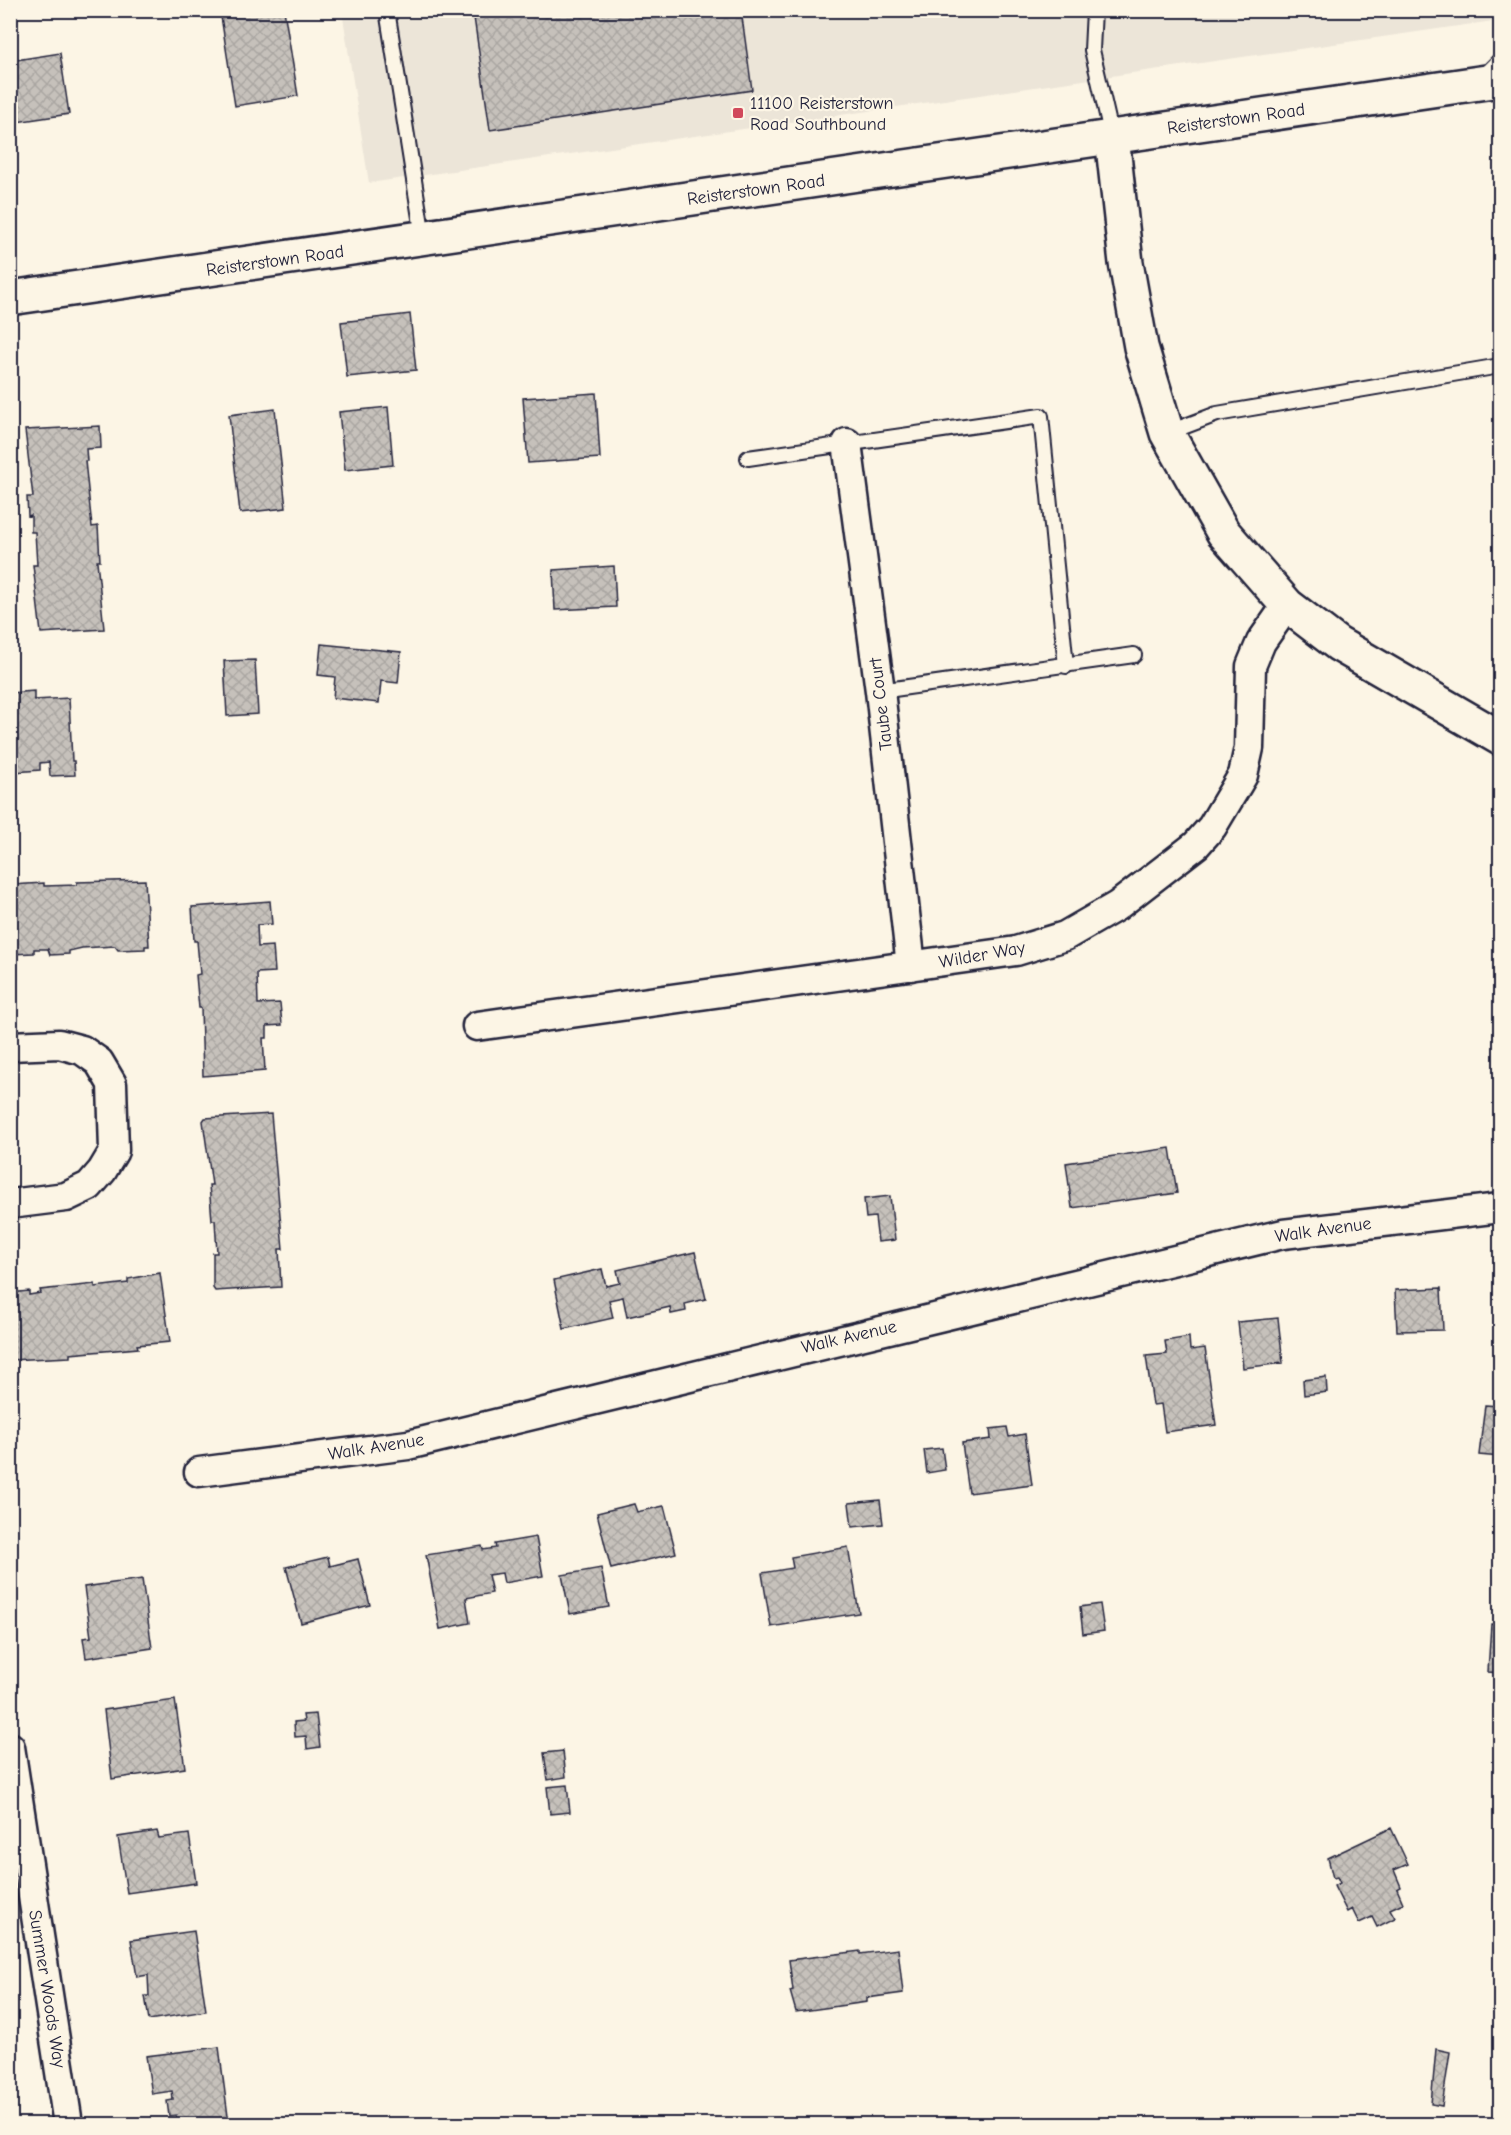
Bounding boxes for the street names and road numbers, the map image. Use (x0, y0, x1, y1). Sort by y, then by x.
street label: Reisterstown Road (1166, 99, 1306, 139)
street label: Reisterstown Road (686, 170, 826, 210)
street label: Reisterstown Road (205, 241, 345, 281)
street label: Taube Court (865, 656, 897, 751)
street label: Wilder Way (937, 937, 1028, 973)
street label: Walk Avenue (1273, 1213, 1373, 1247)
street label: Walk Avenue (799, 1316, 899, 1358)
street label: Walk Avenue (326, 1429, 426, 1465)
street label: Summer Woods Way (24, 1908, 70, 2070)

